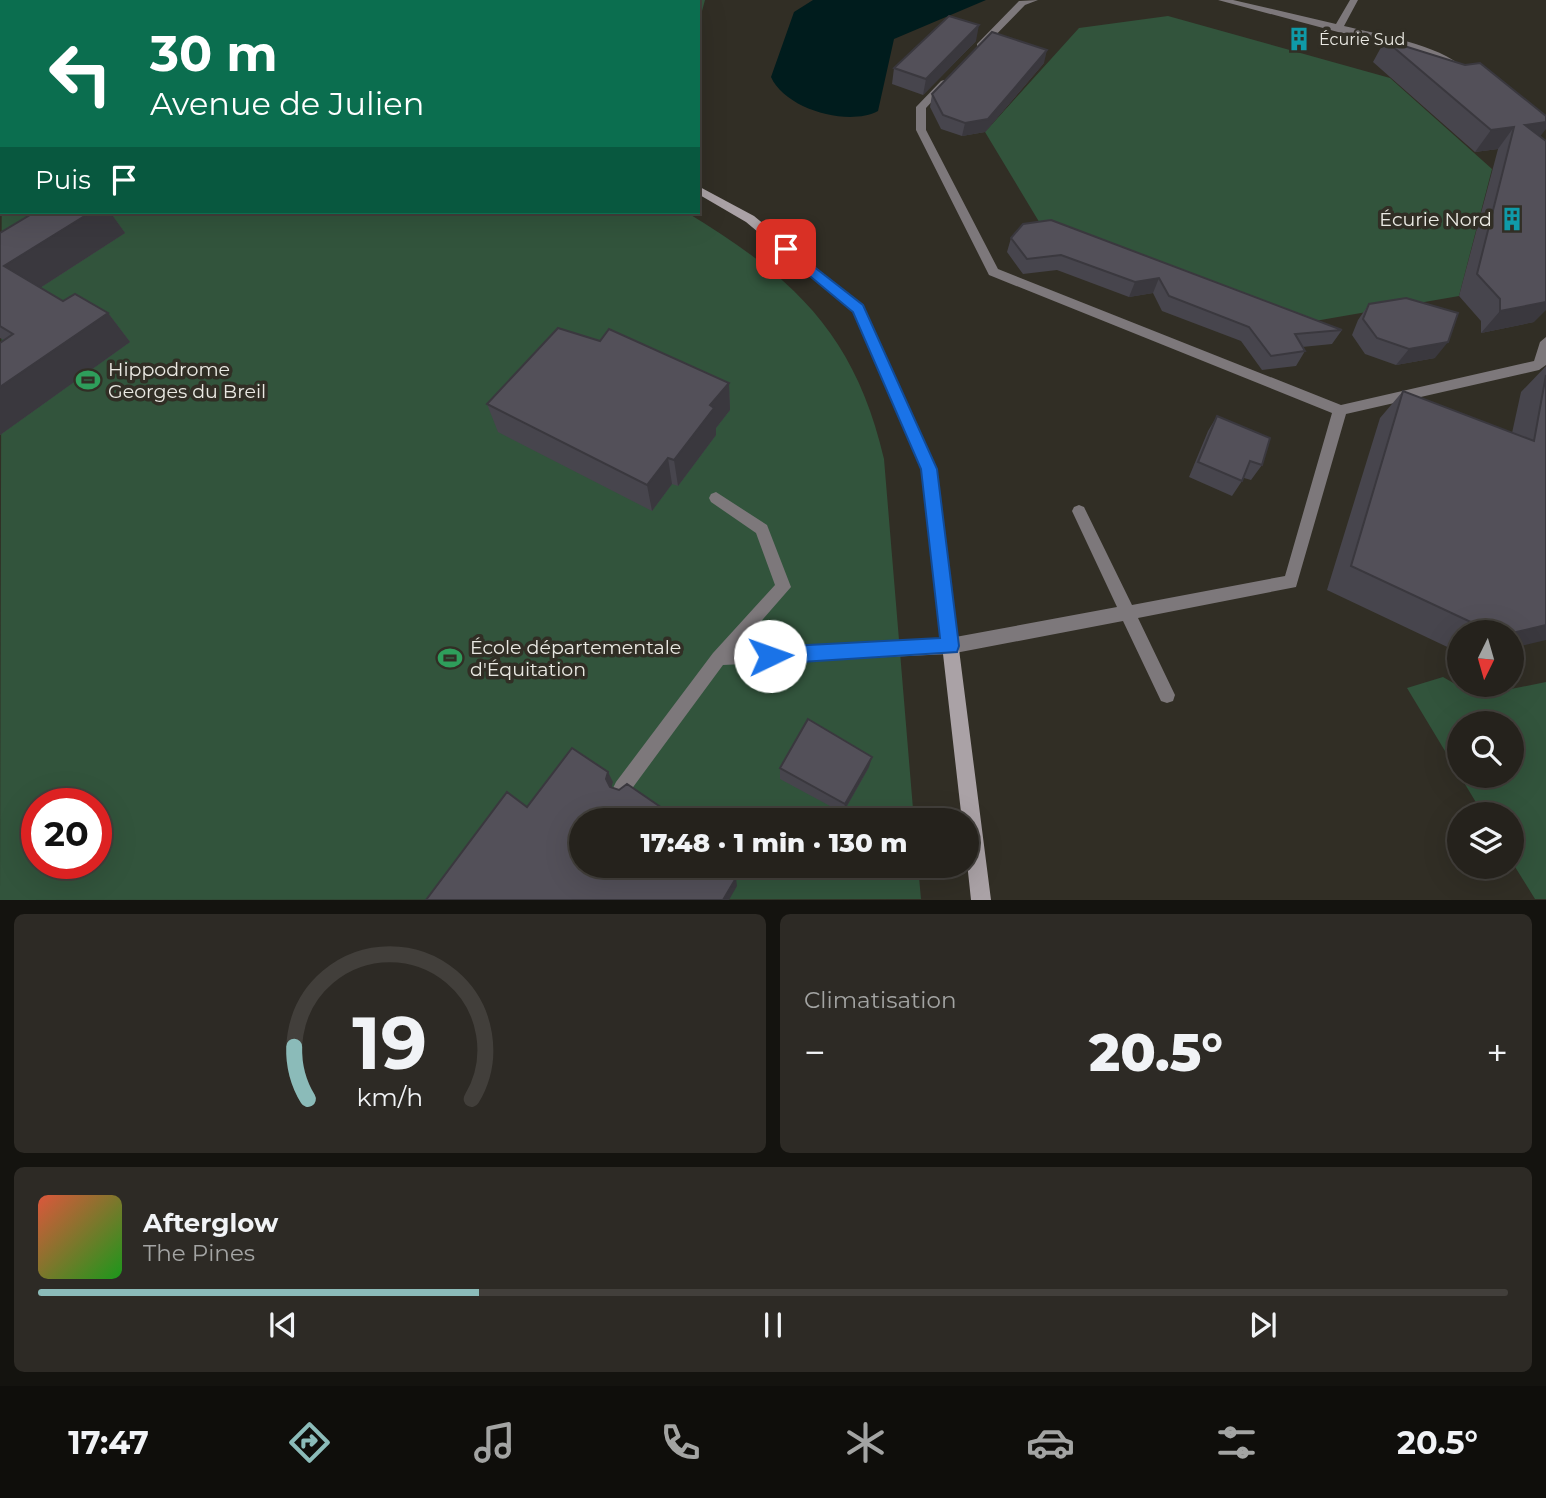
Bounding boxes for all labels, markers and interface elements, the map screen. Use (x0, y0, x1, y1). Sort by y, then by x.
text: 30 m (150, 24, 278, 83)
building icon: Écurie Sud (1285, 25, 1313, 53)
icon: left (35, 28, 126, 119)
place label: Écurie Sud (1319, 30, 1405, 49)
text: Avenue de Julien (150, 84, 424, 123)
icon: arrive (105, 161, 143, 199)
text: Puis (35, 164, 91, 196)
building icon: Écurie Nord (1498, 205, 1526, 233)
place label: Écurie Nord (1379, 208, 1492, 231)
pin (756, 219, 816, 279)
icon: arrive (767, 230, 805, 268)
place label: Hippodrome Georges du Breil (108, 358, 266, 403)
sports icon: Hippodrome Georges du Breil (74, 366, 102, 394)
position arrow (733, 619, 807, 693)
north arrow (1447, 620, 1524, 696)
map controls (1447, 620, 1524, 879)
place label: École départementale d'Équitation (470, 636, 681, 681)
sports icon: École départementale d'Équitation (436, 644, 464, 672)
button: search (1447, 711, 1524, 788)
speed limit sign: 20 (21, 788, 112, 879)
button: layers (1447, 802, 1524, 879)
text: 17:48 · 1 min · 130 m (641, 827, 907, 859)
text: Climatisation (804, 986, 956, 1014)
text: 19 (353, 1000, 427, 1088)
text: 20.5° (1089, 1021, 1223, 1084)
text: − (804, 1029, 826, 1076)
text: + (1486, 1029, 1508, 1076)
text: km/h (357, 1082, 423, 1112)
text: Afterglow (143, 1207, 278, 1239)
text: The Pines (143, 1239, 255, 1267)
icon: previous (264, 1306, 302, 1344)
icon: pause (754, 1306, 792, 1344)
icon: next (1244, 1306, 1282, 1344)
icon: directions (285, 1418, 334, 1467)
icon: music (470, 1418, 519, 1467)
icon: phone (656, 1418, 705, 1467)
icon: climate (841, 1418, 890, 1467)
icon: car (1026, 1418, 1075, 1467)
icon: filters (1212, 1418, 1261, 1467)
text: 17:47 (68, 1423, 149, 1462)
text: 20.5° (1397, 1423, 1478, 1462)

